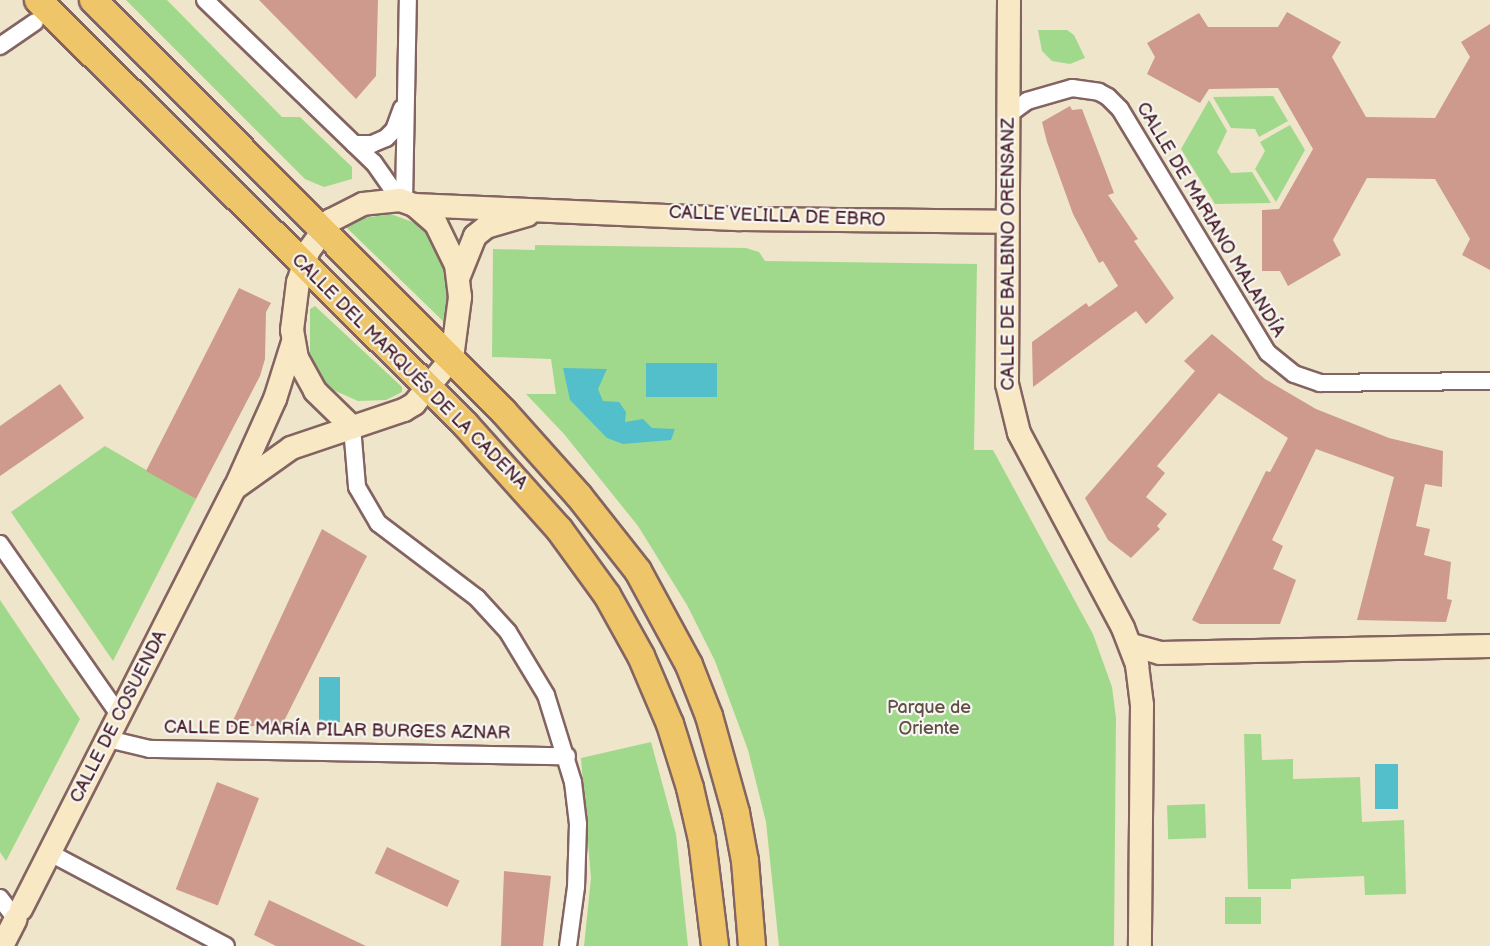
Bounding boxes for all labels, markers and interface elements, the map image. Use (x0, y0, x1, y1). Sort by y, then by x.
street label: CALLE DE MARIANO MALANDÍA (1131, 99, 1289, 341)
street label: CALLE DE BALBINO ORENSANZ (998, 117, 1020, 391)
street label: CALLE VELILLA DE EBRO (668, 202, 886, 232)
street label: CALLE DEL MARQUÉS DE LA CADENA (287, 250, 531, 494)
street label: CALLE DE COSUENDA (66, 627, 172, 807)
park label: Parque de Oriente (887, 698, 971, 740)
street label: CALLE DE MARÍA PILAR BURGES AZNAR (164, 717, 510, 745)

